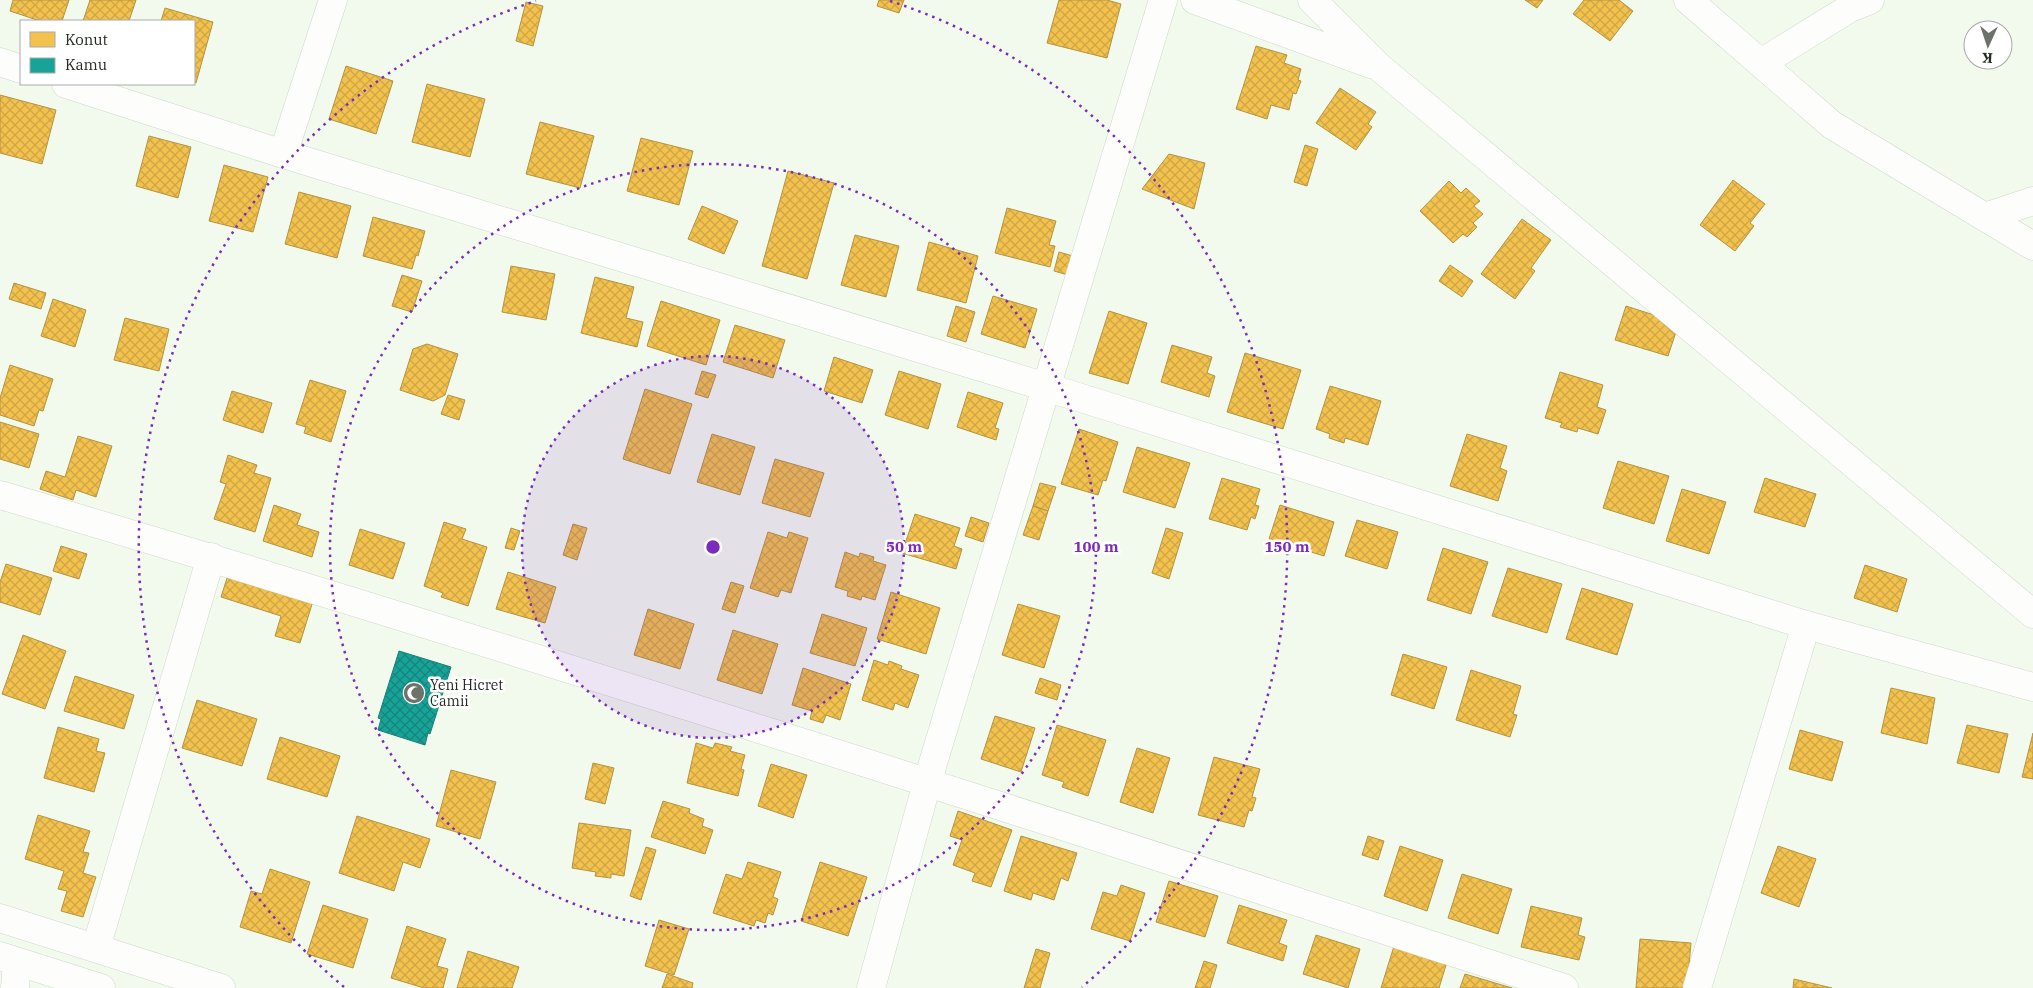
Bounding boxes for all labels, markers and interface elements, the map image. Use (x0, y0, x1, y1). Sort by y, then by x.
legend (20, 20, 195, 85)
north arrow (1963, 20, 2013, 70)
text: Konut (65, 30, 108, 49)
text: K (1981, 49, 1993, 67)
text: Kamu (65, 55, 107, 74)
text: 50 m (886, 537, 922, 556)
text: 100 m (1073, 537, 1119, 556)
text: 150 m (1264, 537, 1310, 556)
centre of rings (704, 538, 722, 556)
place label: Yeni Hicret Camii (430, 676, 503, 710)
mosque icon: Yeni Hicret Camii (402, 681, 426, 705)

